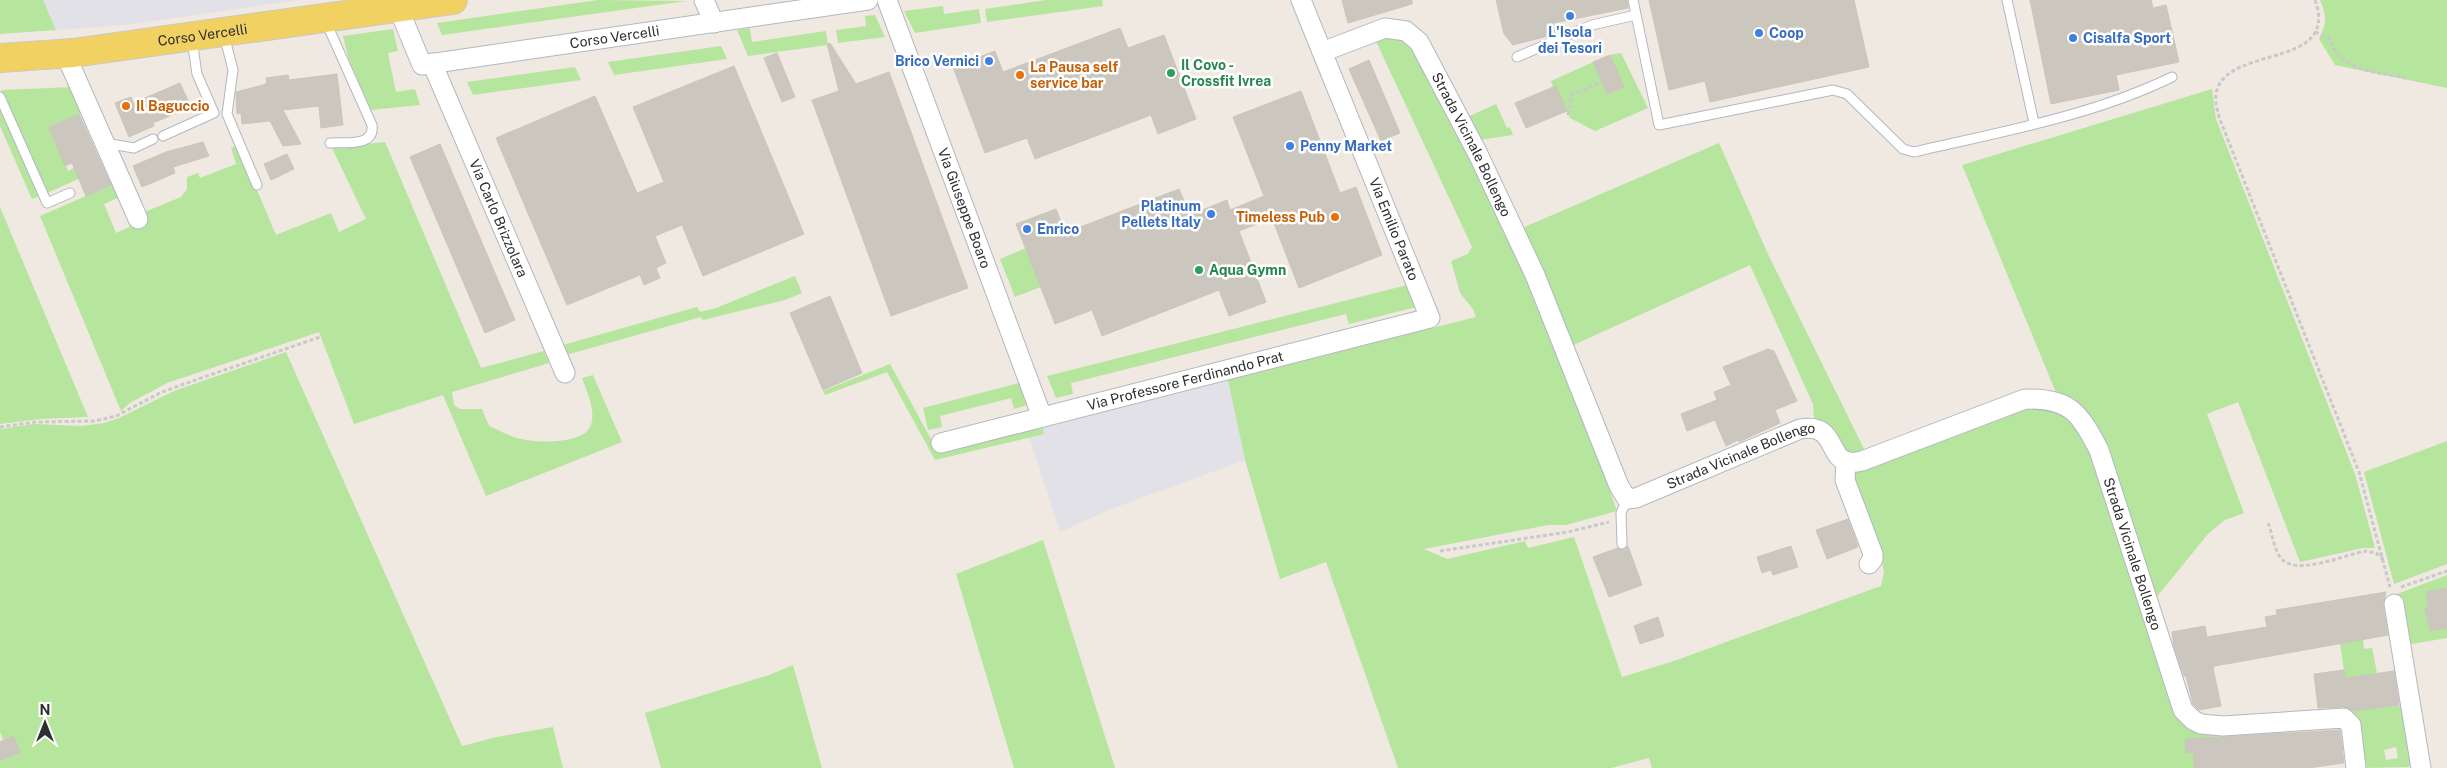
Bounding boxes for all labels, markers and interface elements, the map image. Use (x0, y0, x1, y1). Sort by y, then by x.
marker: L'Isola dei Tesori (1564, 10, 1576, 22)
street label: Corso Vercelli (157, 21, 248, 49)
street label: Corso Vercelli (569, 23, 660, 51)
place label: L'Isola dei Tesori (1538, 24, 1602, 56)
place label: Coop (1769, 25, 1804, 41)
marker: Coop (1753, 27, 1765, 39)
place label: Cisalfa Sport (2083, 30, 2171, 46)
marker: Cisalfa Sport (2067, 32, 2079, 44)
place label: Brico Vernici (895, 53, 979, 69)
marker: Brico Vernici (983, 55, 995, 67)
place label: Il Covo - Crossfit Ivrea (1181, 57, 1271, 89)
place label: La Pausa self service bar (1030, 59, 1119, 91)
marker: Il Covo - Crossfit Ivrea (1165, 67, 1177, 79)
marker: La Pausa self service bar (1014, 69, 1026, 81)
street label: Strada Vicinale Bollengo (1429, 70, 1514, 219)
place label: Il Baguccio (136, 98, 210, 114)
marker: Il Baguccio (120, 100, 132, 112)
place label: Penny Market (1300, 138, 1392, 154)
marker: Penny Market (1284, 140, 1296, 152)
street label: Via Giuseppe Boaro (935, 146, 994, 271)
street label: Via Carlo Brizzolara (466, 157, 531, 280)
street label: Via Emilio Parato (1366, 175, 1422, 283)
place label: Platinum Pellets Italy (1121, 198, 1201, 230)
marker: Platinum Pellets Italy (1205, 208, 1217, 220)
place label: Timeless Pub (1236, 209, 1325, 225)
marker: Timeless Pub (1329, 211, 1341, 223)
place label: Enrico (1037, 221, 1079, 237)
marker: Enrico (1021, 223, 1033, 235)
place label: Aqua Gymn (1209, 262, 1286, 278)
marker: Aqua Gymn (1193, 264, 1205, 276)
street label: Via Professore Ferdinando Prat (1085, 348, 1285, 413)
street label: Strada Vicinale Bollengo (1664, 420, 1816, 492)
street label: Strada Vicinale Bollengo (2100, 476, 2165, 632)
north arrow (20, 698, 70, 748)
text: N (40, 702, 50, 718)

